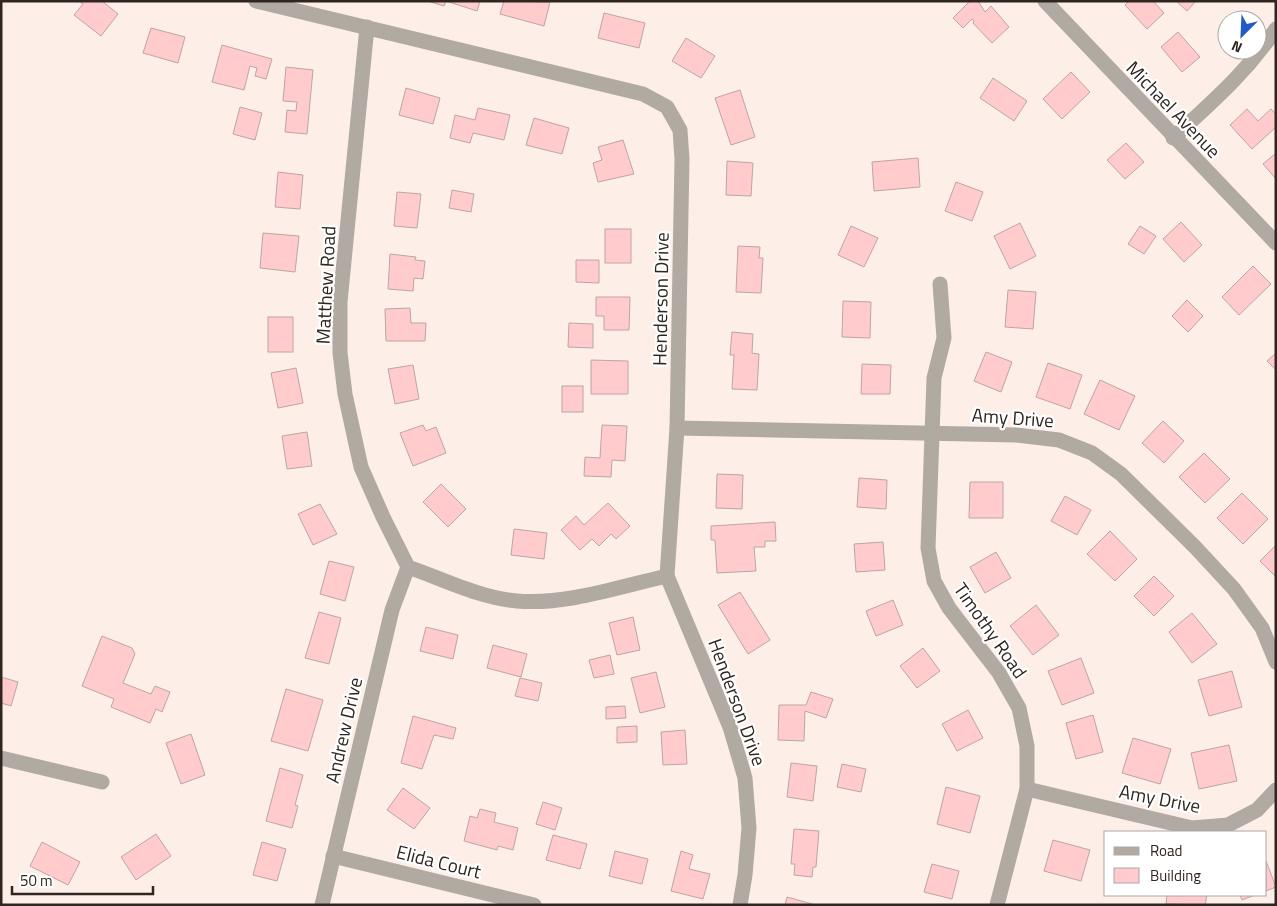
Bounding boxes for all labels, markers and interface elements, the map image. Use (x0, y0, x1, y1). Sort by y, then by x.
north arrow (1217, 10, 1267, 60)
text: N (1228, 36, 1245, 59)
street label: Michael Avenue (1120, 54, 1228, 164)
street label: Matthew Road (307, 225, 343, 345)
street label: Henderson Drive (644, 232, 676, 366)
street label: Amy Drive (971, 400, 1055, 434)
street label: Timothy Road (947, 576, 1035, 684)
street label: Henderson Drive (702, 634, 774, 770)
street label: Andrew Drive (317, 674, 369, 786)
street label: Amy Drive (1117, 776, 1203, 820)
legend (1104, 831, 1267, 896)
street label: Elida Court (394, 836, 485, 886)
text: Road (1150, 839, 1182, 862)
scale bar (12, 864, 154, 896)
text: Building (1150, 864, 1201, 887)
text: 50 m (20, 869, 53, 892)

